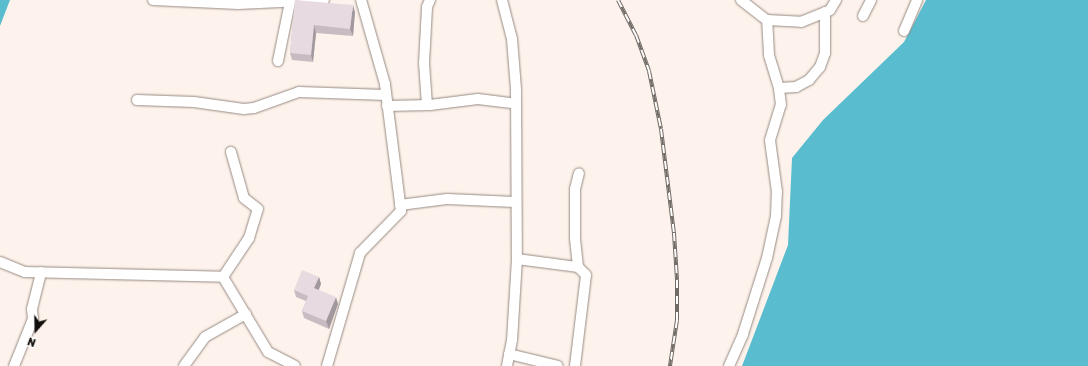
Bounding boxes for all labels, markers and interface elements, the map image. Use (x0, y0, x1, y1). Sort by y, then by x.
north arrow (16, 310, 56, 350)
text: N (26, 334, 38, 349)

